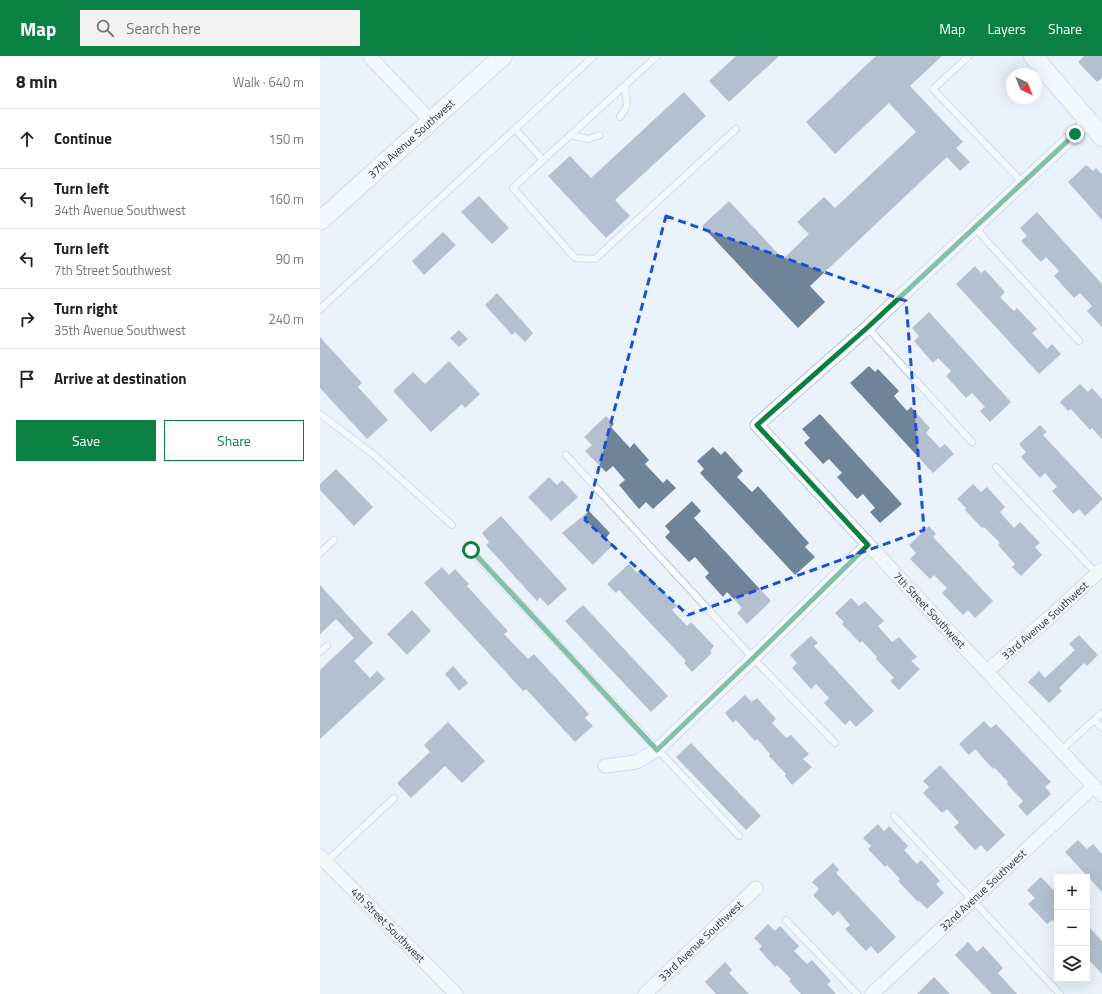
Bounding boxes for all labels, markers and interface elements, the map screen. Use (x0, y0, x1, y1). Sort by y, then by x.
search box (80, 10, 360, 46)
text: Map (20, 14, 56, 43)
icon: search (94, 17, 116, 39)
text: Search here (126, 17, 201, 40)
text: Map (939, 18, 965, 39)
text: Layers (987, 18, 1026, 39)
text: Share (1048, 18, 1082, 39)
north arrow (1006, 68, 1042, 104)
text: 8 min (16, 69, 57, 95)
text: Walk · 640 m (233, 72, 304, 92)
street label: 37th Avenue Southwest (365, 95, 458, 182)
route end (1066, 125, 1084, 143)
text: Continue (54, 127, 112, 150)
icon: ahead (16, 128, 38, 150)
text: 150 m (268, 129, 304, 149)
text: Turn left (54, 177, 109, 200)
icon: left (16, 188, 38, 210)
text: 160 m (268, 189, 304, 209)
text: 34th Avenue Southwest (54, 200, 186, 220)
text: Turn left (54, 237, 109, 260)
icon: left (16, 248, 38, 270)
text: 90 m (276, 249, 304, 269)
text: 7th Street Southwest (54, 260, 171, 280)
text: Turn right (54, 297, 118, 320)
icon: right (16, 308, 38, 330)
text: 240 m (268, 309, 304, 329)
text: 35th Avenue Southwest (54, 320, 186, 340)
text: Arrive at destination (54, 367, 187, 390)
icon: arrive (16, 368, 38, 390)
button: Save (16, 420, 156, 461)
button: Share (164, 420, 304, 461)
route start (462, 541, 480, 559)
street label: 7th Street Southwest (890, 568, 970, 652)
street label: 33rd Avenue Southwest (998, 577, 1092, 663)
street label: 32nd Avenue Southwest (936, 845, 1030, 935)
map controls (1054, 874, 1090, 982)
button: + (1054, 874, 1090, 910)
street label: 4th Street Southwest (347, 884, 429, 966)
street label: 33rd Avenue Southwest (655, 896, 747, 985)
button: − (1054, 910, 1090, 946)
button: layers (1054, 946, 1090, 982)

